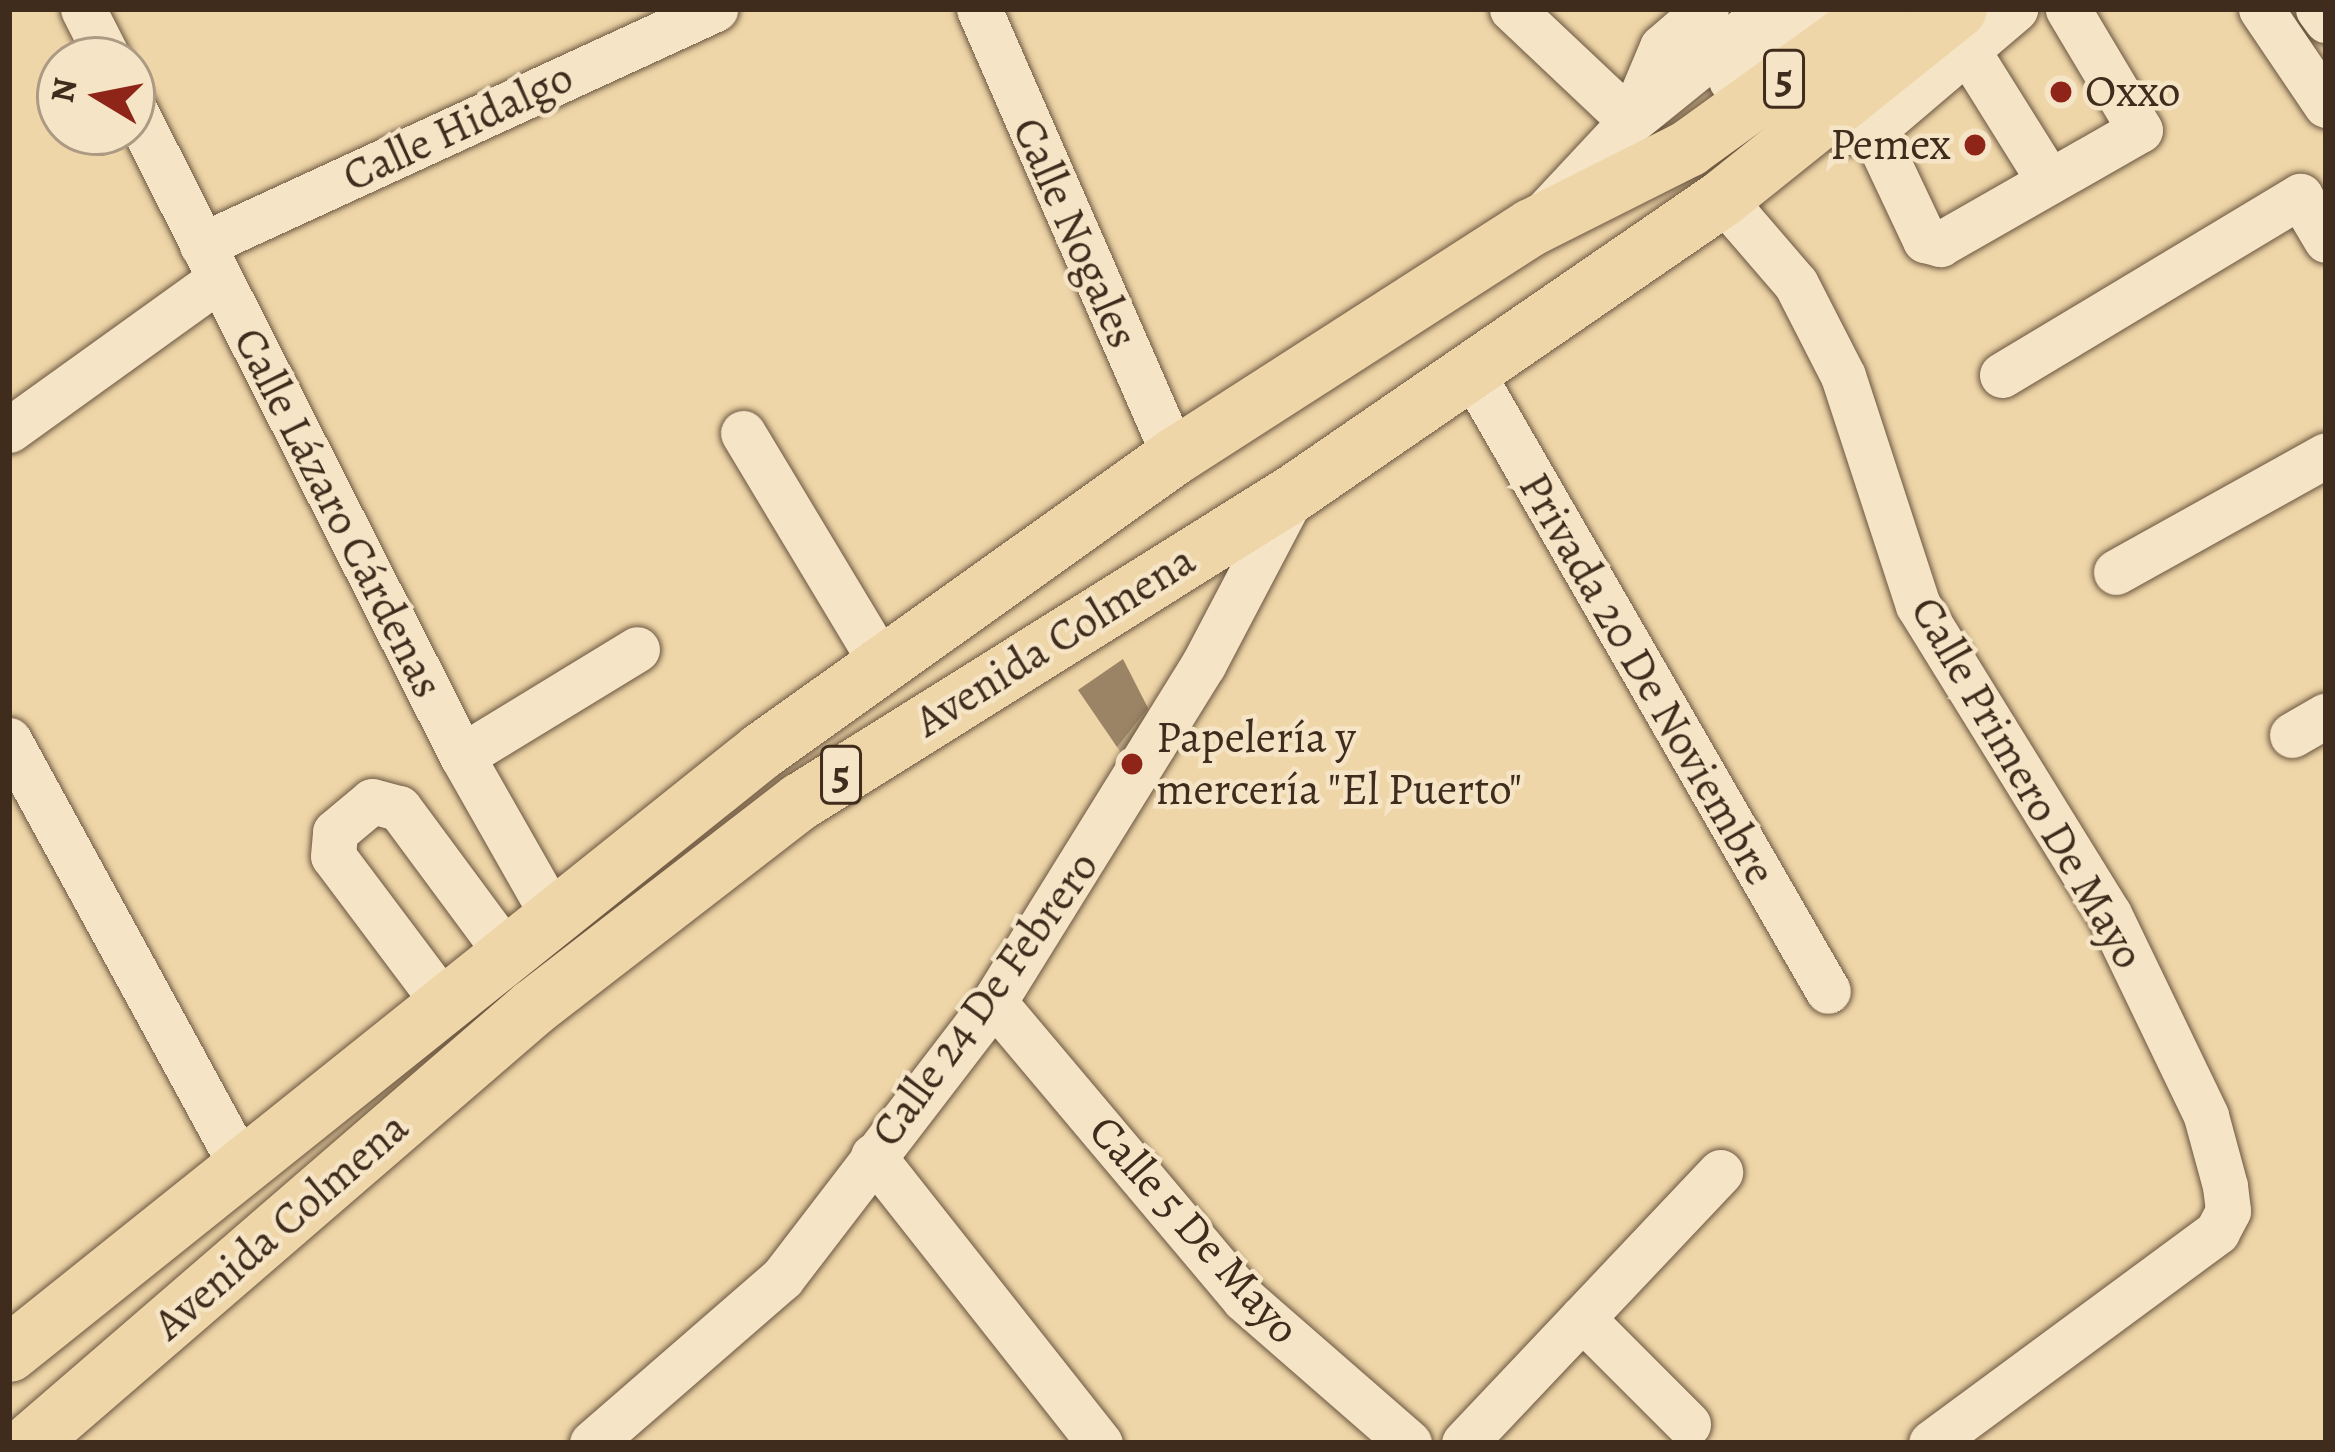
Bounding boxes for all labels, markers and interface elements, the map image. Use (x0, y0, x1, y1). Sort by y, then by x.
north arrow (36, 36, 156, 156)
road number: 5 (1763, 43, 1805, 115)
street label: Calle Hidalgo (334, 50, 582, 204)
place label: Oxxo (2085, 65, 2180, 119)
text: N (39, 74, 87, 106)
marker: Oxxo (2048, 79, 2074, 105)
street label: Calle Nogales (1000, 110, 1150, 356)
place label: Pemex (1830, 118, 1951, 172)
marker: Pemex (1962, 132, 1988, 158)
street label: Calle Lázaro Cárdenas (221, 319, 455, 707)
street label: Privada 20 De Noviembre (1507, 463, 1787, 895)
street label: Avenida Colmena (905, 533, 1205, 749)
street label: Calle Primero De Mayo (1899, 587, 2155, 979)
place label: Papelería y mercería "El Puerto" (1156, 711, 1523, 817)
road number: 5 (820, 739, 862, 811)
marker: Papelería y mercería "El Puerto" (1119, 751, 1145, 777)
street label: Calle 24 De Febrero (860, 841, 1110, 1157)
street label: Avenida Colmena (142, 1101, 420, 1351)
street label: Calle 5 De Mayo (1077, 1105, 1311, 1355)

